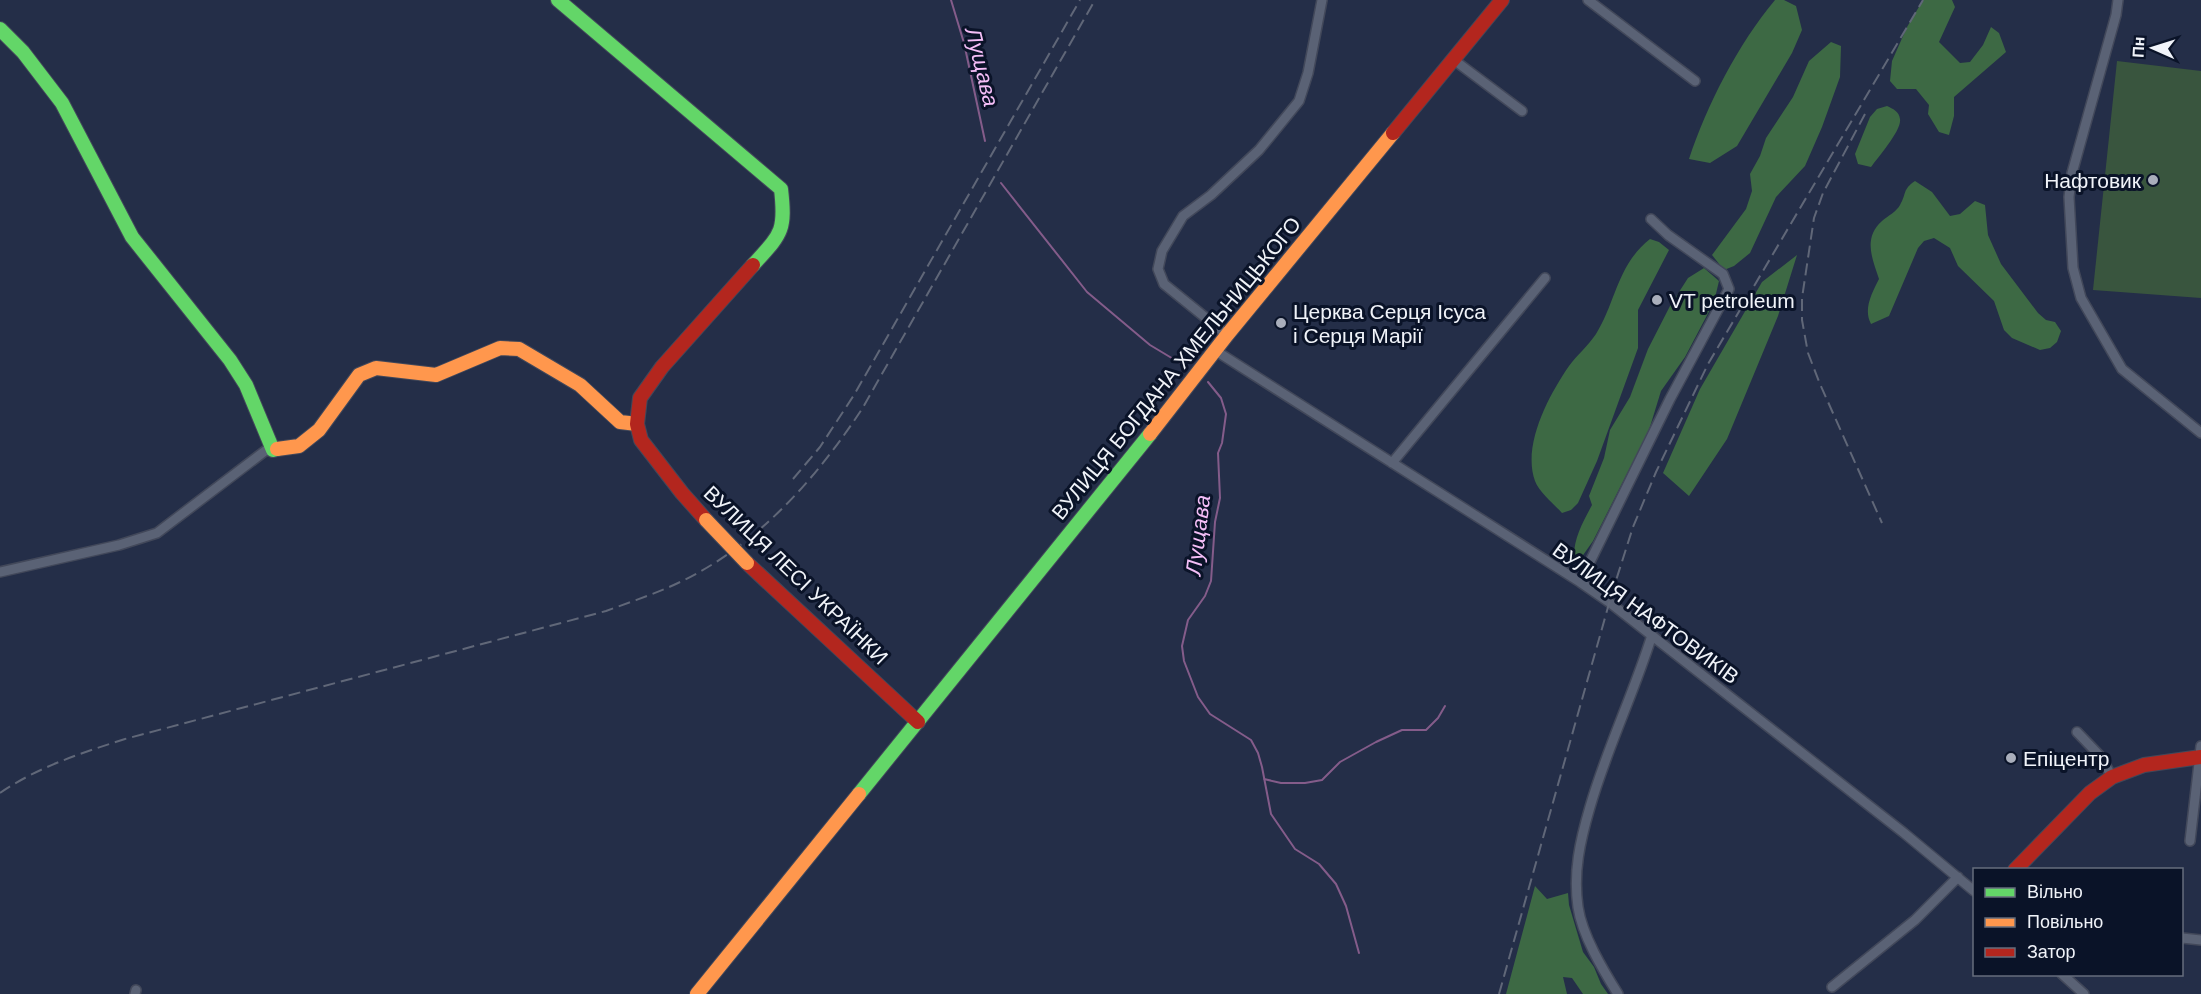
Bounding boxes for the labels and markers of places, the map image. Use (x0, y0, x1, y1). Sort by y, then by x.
place label: Нафтовик (2044, 169, 2142, 192)
marker: Нафтовик (2146, 173, 2160, 187)
place label: VT petroleum (1669, 289, 1795, 312)
marker: VT petroleum (1650, 293, 1664, 307)
place label: Церква Серця Ісуса і Серця Марії (1293, 300, 1486, 347)
marker: Церква Серця Ісуса і Серця Марії (1274, 316, 1288, 330)
place label: Епіцентр (2023, 747, 2109, 770)
marker: Епіцентр (2004, 751, 2018, 765)

